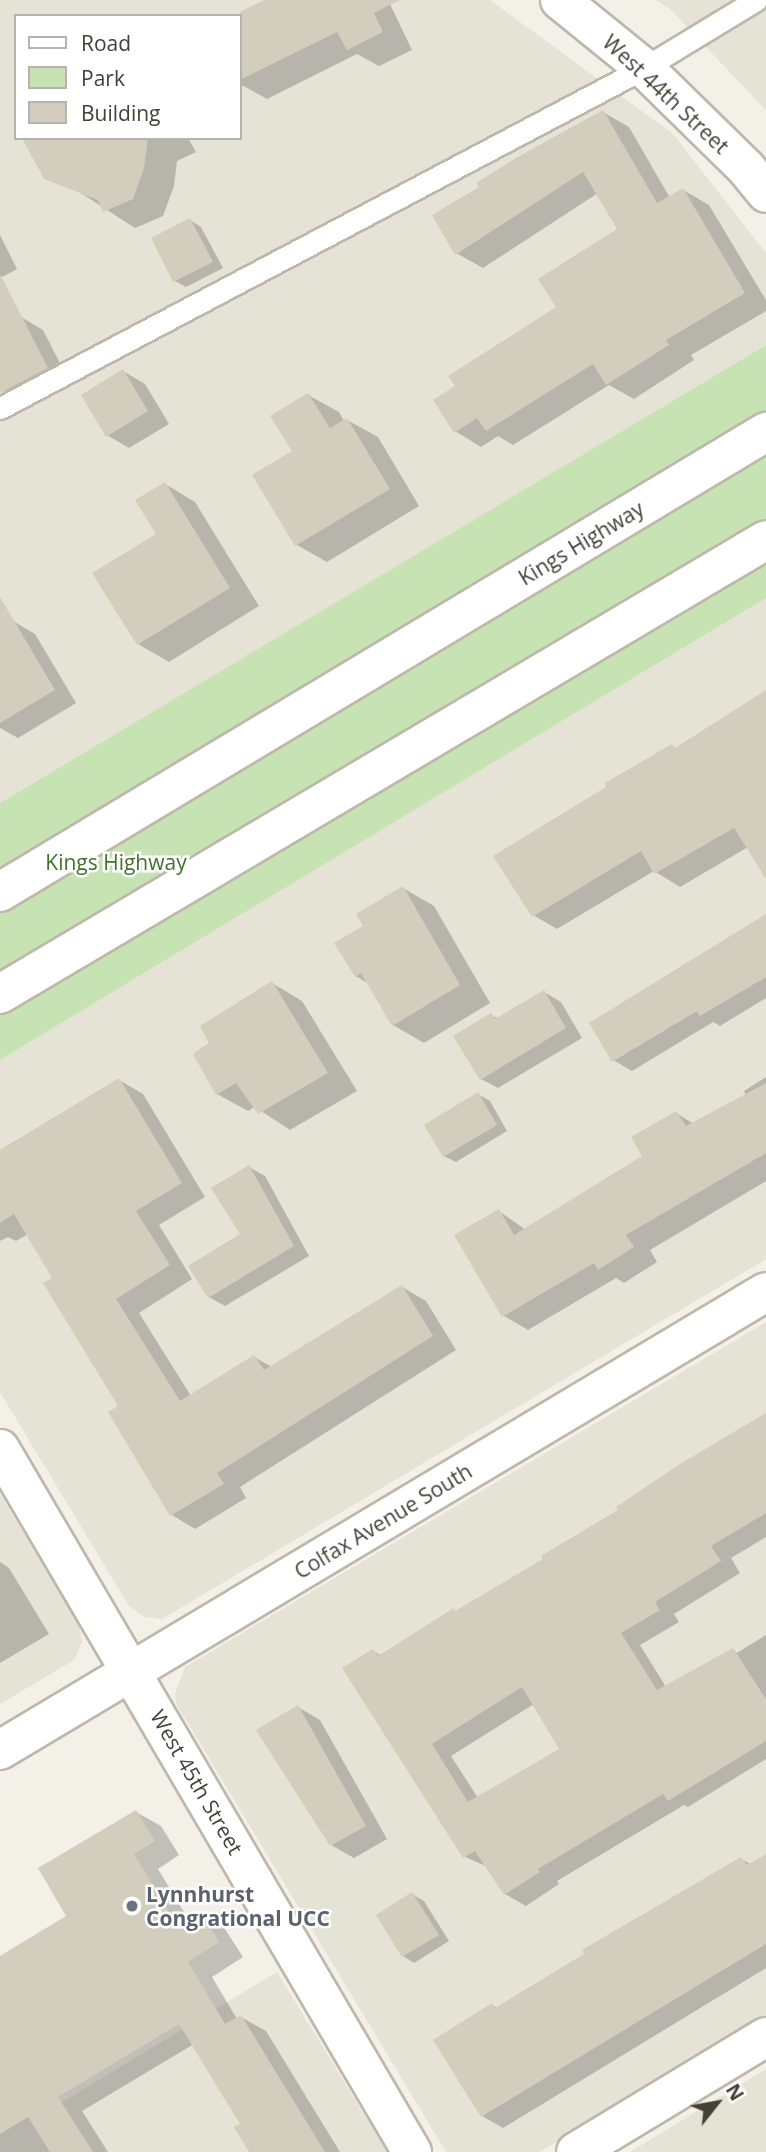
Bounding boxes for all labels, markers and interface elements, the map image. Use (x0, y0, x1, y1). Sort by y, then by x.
legend (14, 14, 242, 140)
text: Road (81, 29, 131, 57)
street label: West 44th Street (598, 29, 734, 159)
text: Park (81, 64, 125, 92)
text: Building (81, 99, 160, 127)
street label: Kings Highway (514, 496, 648, 590)
park label: Kings Highway (45, 849, 187, 875)
street label: Colfax Avenue South (290, 1458, 476, 1584)
street label: West 45th Street (145, 1705, 249, 1859)
place label: Lynnhurst Congrational UCC (146, 1881, 330, 1931)
marker: Lynnhurst Congrational UCC (124, 1898, 140, 1914)
north arrow (682, 2068, 752, 2138)
text: N (720, 2079, 750, 2105)

